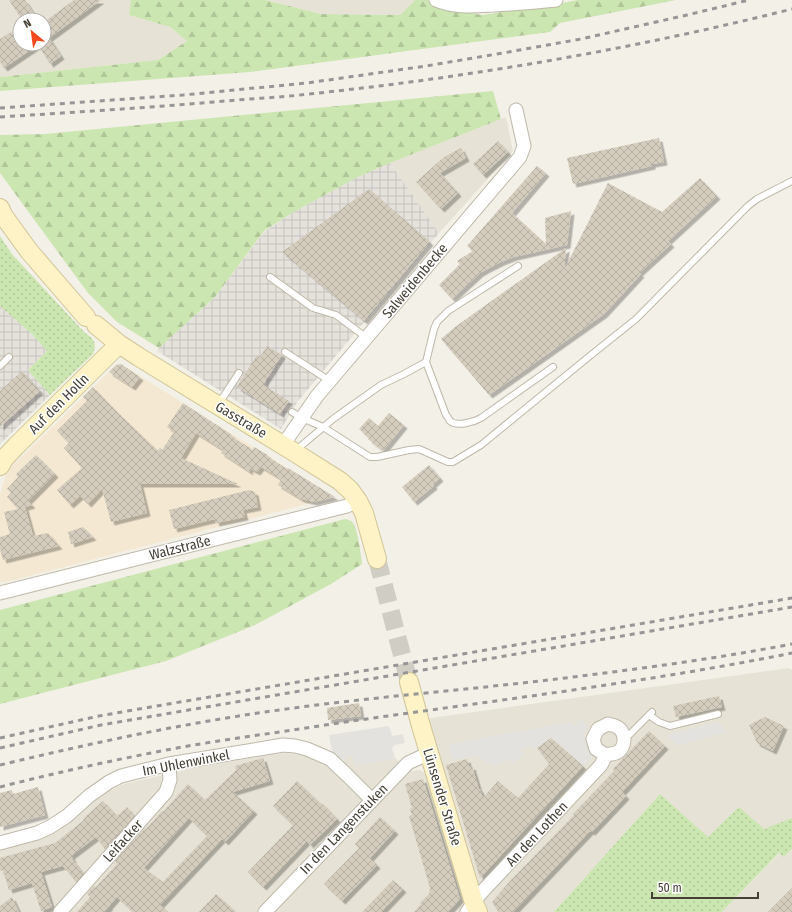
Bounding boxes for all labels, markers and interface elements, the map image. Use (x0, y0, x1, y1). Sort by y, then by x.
north arrow (12, 12, 52, 52)
text: N (21, 16, 33, 31)
street label: Salweidenbecke (379, 240, 451, 322)
street label: Auf den Holln (25, 370, 93, 438)
street label: Gasstraße (212, 398, 270, 442)
street label: Walzstraße (148, 532, 212, 564)
street label: Im Uhlenwinkel (141, 746, 231, 780)
street label: Lünsender Straße (419, 746, 465, 848)
street label: In den Langenstuken (297, 780, 391, 878)
street label: An den Lothen (503, 798, 571, 870)
street label: Leifacker (99, 816, 147, 866)
scale bar (652, 874, 758, 900)
text: 50 m (658, 881, 682, 895)

